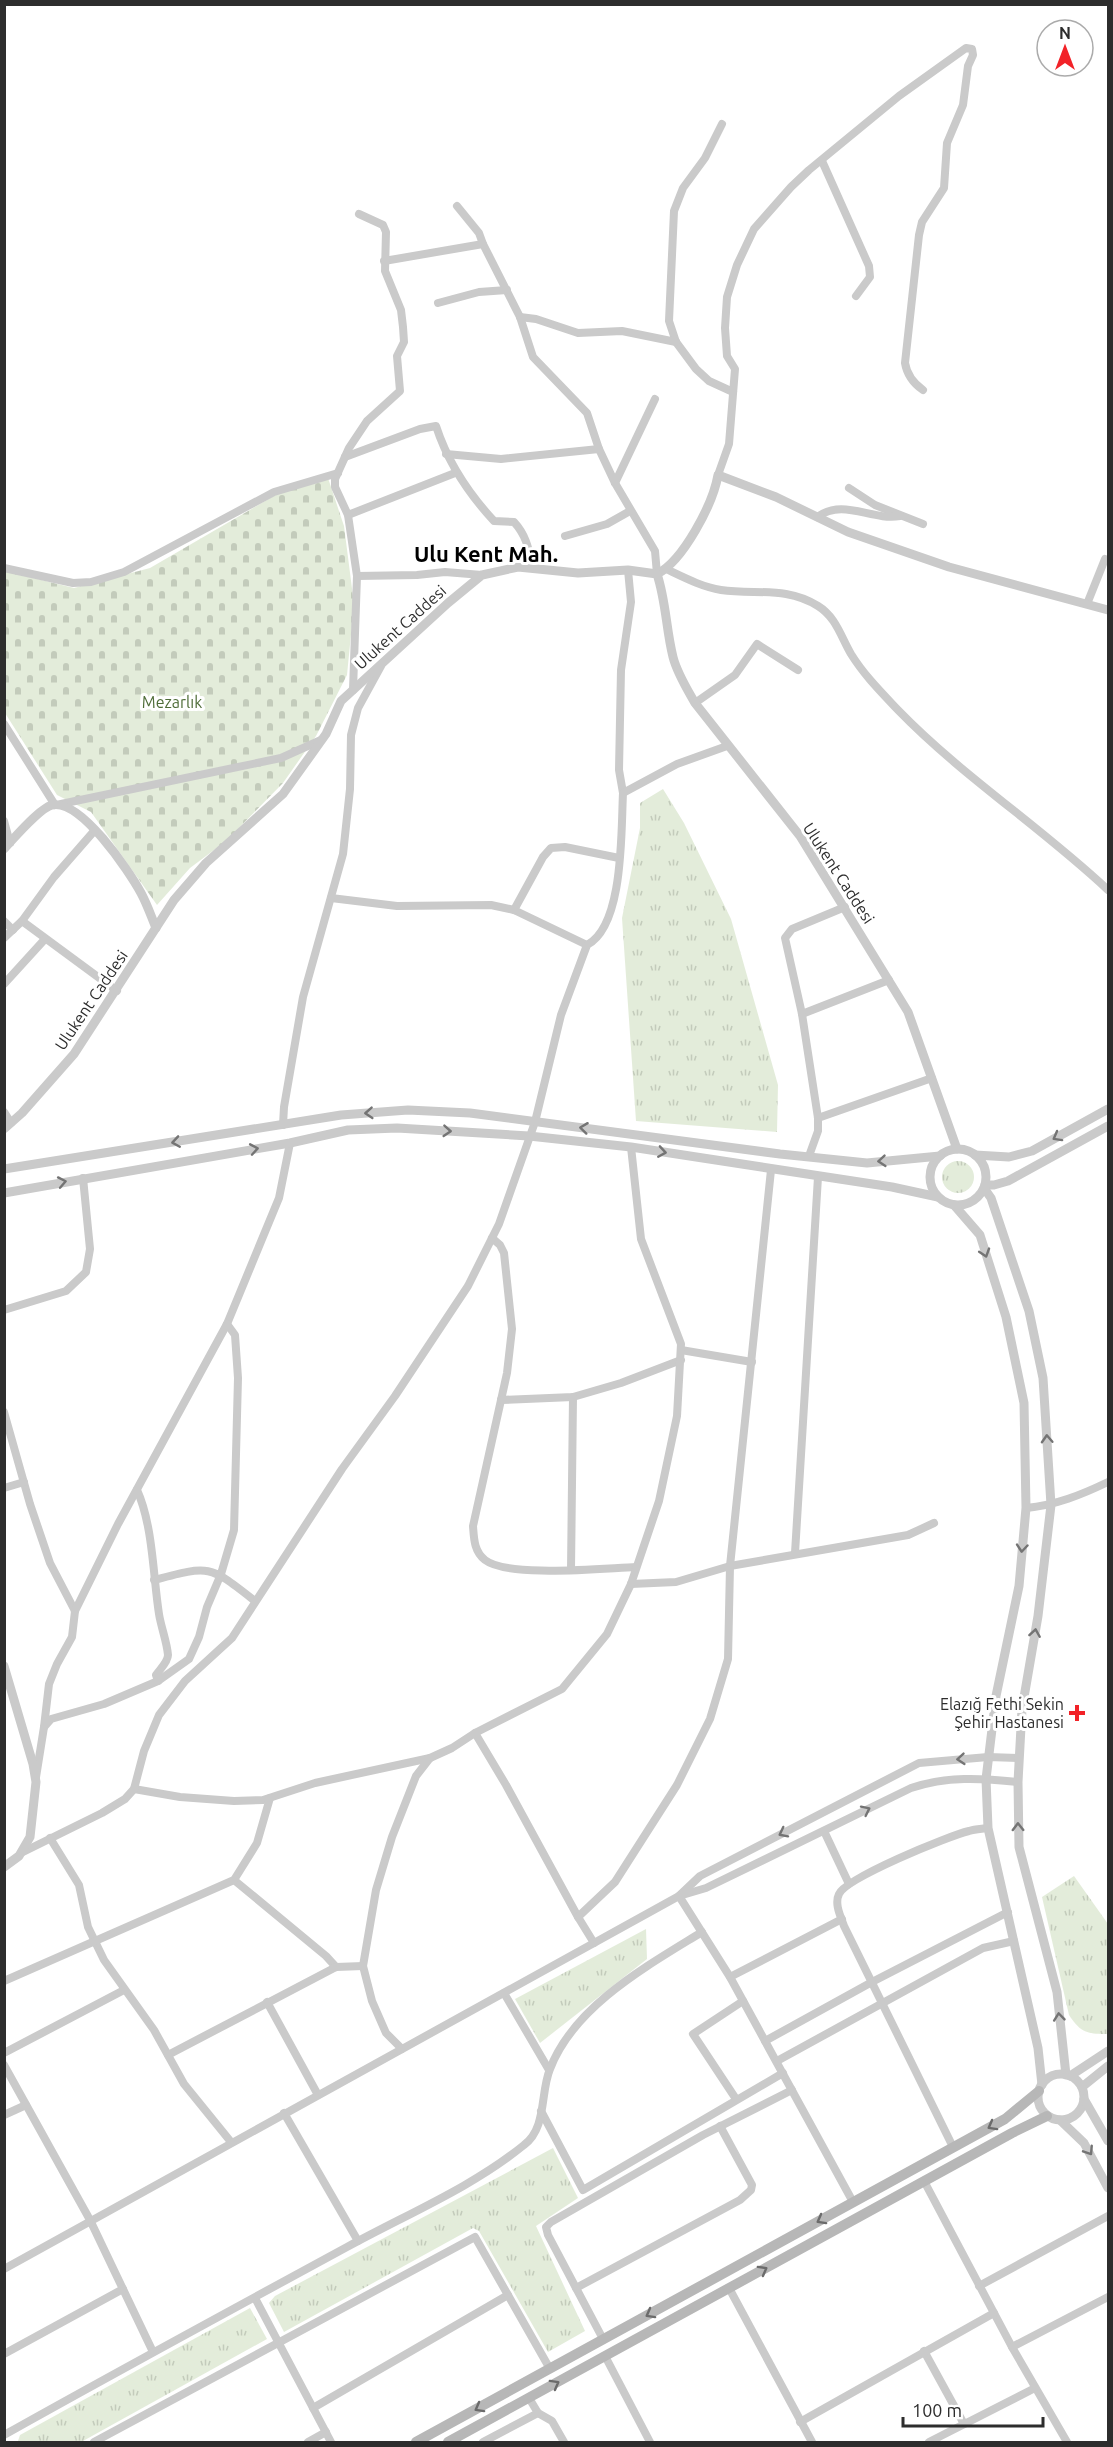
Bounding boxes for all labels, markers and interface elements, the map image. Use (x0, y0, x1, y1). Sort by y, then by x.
north arrow (1035, 18, 1095, 78)
text: N (1059, 24, 1071, 42)
district label: Ulu Kent Mah. (414, 541, 558, 566)
street label: Ulukent Caddesi (351, 581, 449, 673)
park label: Mezarlık (142, 693, 202, 711)
street label: Ulukent Caddesi (800, 819, 878, 927)
street label: Ulukent Caddesi (51, 947, 131, 1053)
one-way arrow (365, 1106, 374, 1119)
one-way arrow (580, 1122, 589, 1134)
one-way arrow (443, 1124, 452, 1137)
one-way arrow (1053, 1130, 1063, 1142)
one-way arrow (172, 1135, 181, 1147)
one-way arrow (249, 1143, 259, 1156)
one-way arrow (657, 1145, 667, 1158)
one-way arrow (877, 1154, 886, 1167)
one-way arrow (57, 1176, 67, 1189)
one-way arrow (978, 1247, 991, 1258)
one-way arrow (1040, 1435, 1053, 1444)
one-way arrow (1016, 1543, 1029, 1553)
one-way arrow (1028, 1628, 1041, 1638)
place label: Elazığ Fethi Sekin Şehir Hastanesi (940, 1695, 1064, 1731)
marker: Elazığ Fethi Sekin Şehir Hastanesi (1068, 1704, 1086, 1722)
one-way arrow (956, 1753, 965, 1766)
one-way arrow (859, 1806, 870, 1818)
one-way arrow (1012, 1822, 1025, 1831)
one-way arrow (779, 1826, 790, 1837)
one-way arrow (1054, 2012, 1066, 2021)
one-way arrow (988, 2119, 998, 2130)
one-way arrow (1081, 2145, 1093, 2155)
one-way arrow (817, 2213, 827, 2224)
one-way arrow (756, 2266, 767, 2277)
one-way arrow (646, 2307, 656, 2318)
one-way arrow (549, 2380, 559, 2391)
scale bar (903, 2390, 1042, 2428)
text: 100 m (912, 2400, 962, 2420)
one-way arrow (475, 2401, 485, 2412)

